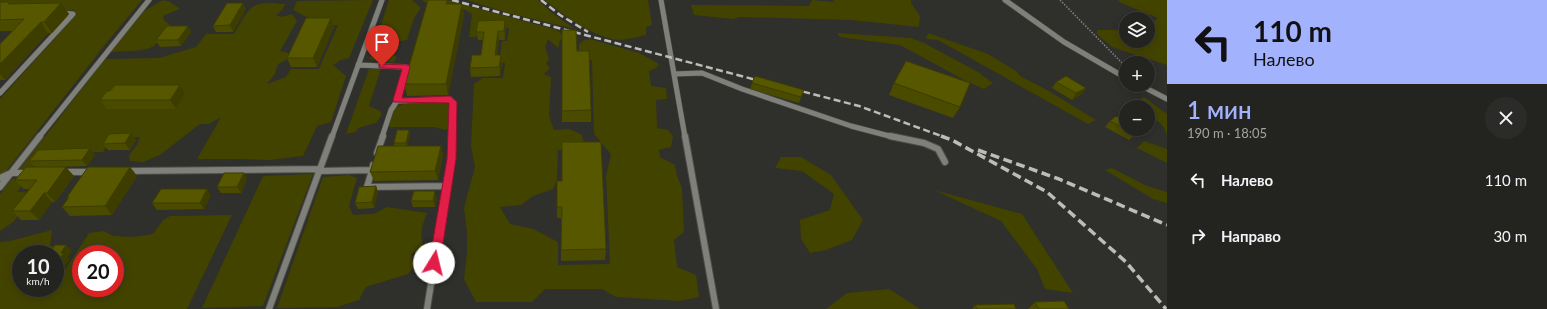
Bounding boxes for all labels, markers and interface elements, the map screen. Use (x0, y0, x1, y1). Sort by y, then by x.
map controls (1119, 12, 1155, 136)
button: layers (1119, 12, 1155, 48)
text: 110 m (1253, 14, 1332, 48)
icon: left (1187, 16, 1239, 68)
pin (365, 25, 399, 66)
icon: arrive (371, 31, 393, 53)
text: Налево (1253, 48, 1315, 70)
button: + (1119, 56, 1155, 92)
text: 1 мин (1187, 95, 1251, 124)
button: close (1485, 97, 1527, 139)
button: − (1119, 100, 1155, 136)
text: 190 m · 18:05 (1187, 125, 1267, 141)
icon: left (1187, 169, 1209, 191)
text: Налево (1221, 171, 1273, 189)
text: 110 m (1485, 171, 1527, 189)
icon: right (1187, 225, 1209, 247)
text: Направо (1221, 227, 1281, 245)
text: 30 m (1493, 227, 1527, 245)
position arrow (413, 242, 455, 284)
speed limit sign: 20 (72, 245, 124, 297)
text: 10 (26, 254, 50, 278)
text: km/h (26, 275, 50, 287)

